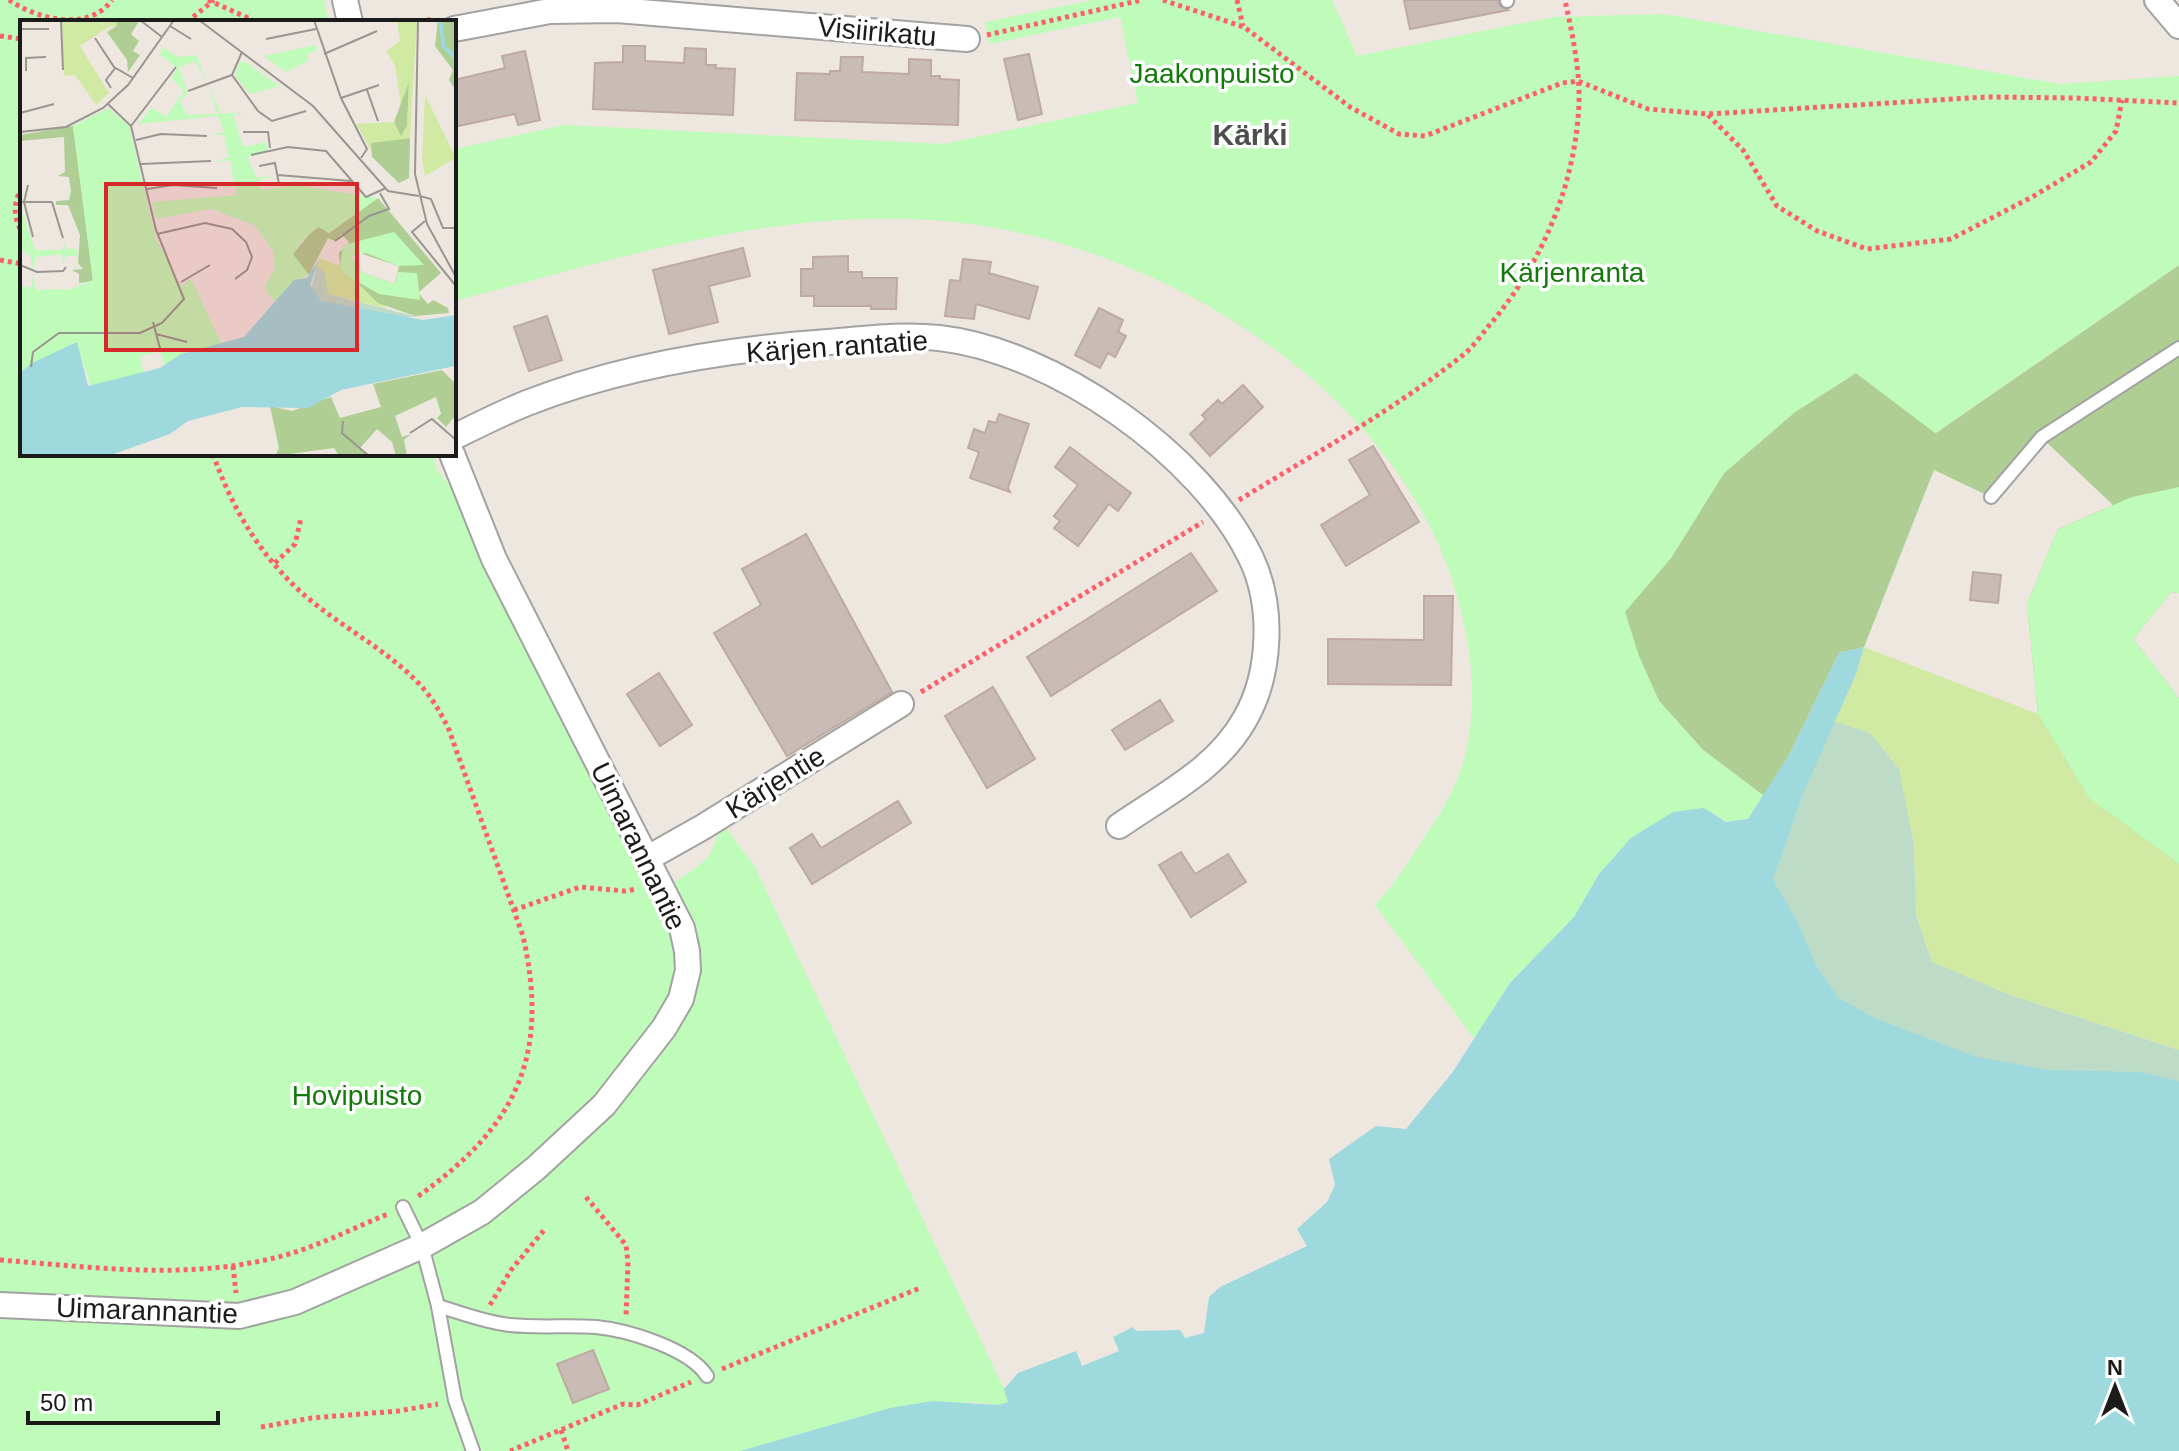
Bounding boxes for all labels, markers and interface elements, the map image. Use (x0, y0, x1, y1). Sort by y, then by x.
street label: Visiirikatu (816, 11, 938, 52)
inset map (20, 20, 456, 456)
park label: Jaakonpuisto (1129, 58, 1295, 89)
district label: Kärki (1212, 118, 1288, 151)
park label: Kärjenranta (1500, 257, 1645, 288)
street label: Kärjen rantatie (745, 325, 929, 368)
street label: Kärjentie (720, 740, 830, 825)
street label: Uimarannantie (585, 758, 692, 935)
park label: Hovipuisto (292, 1080, 422, 1111)
street label: Uimarannantie (55, 1292, 239, 1329)
north arrow (2075, 1347, 2155, 1427)
text: N (2107, 1355, 2123, 1380)
scale bar (28, 1375, 218, 1425)
text: 50 m (40, 1389, 93, 1416)

